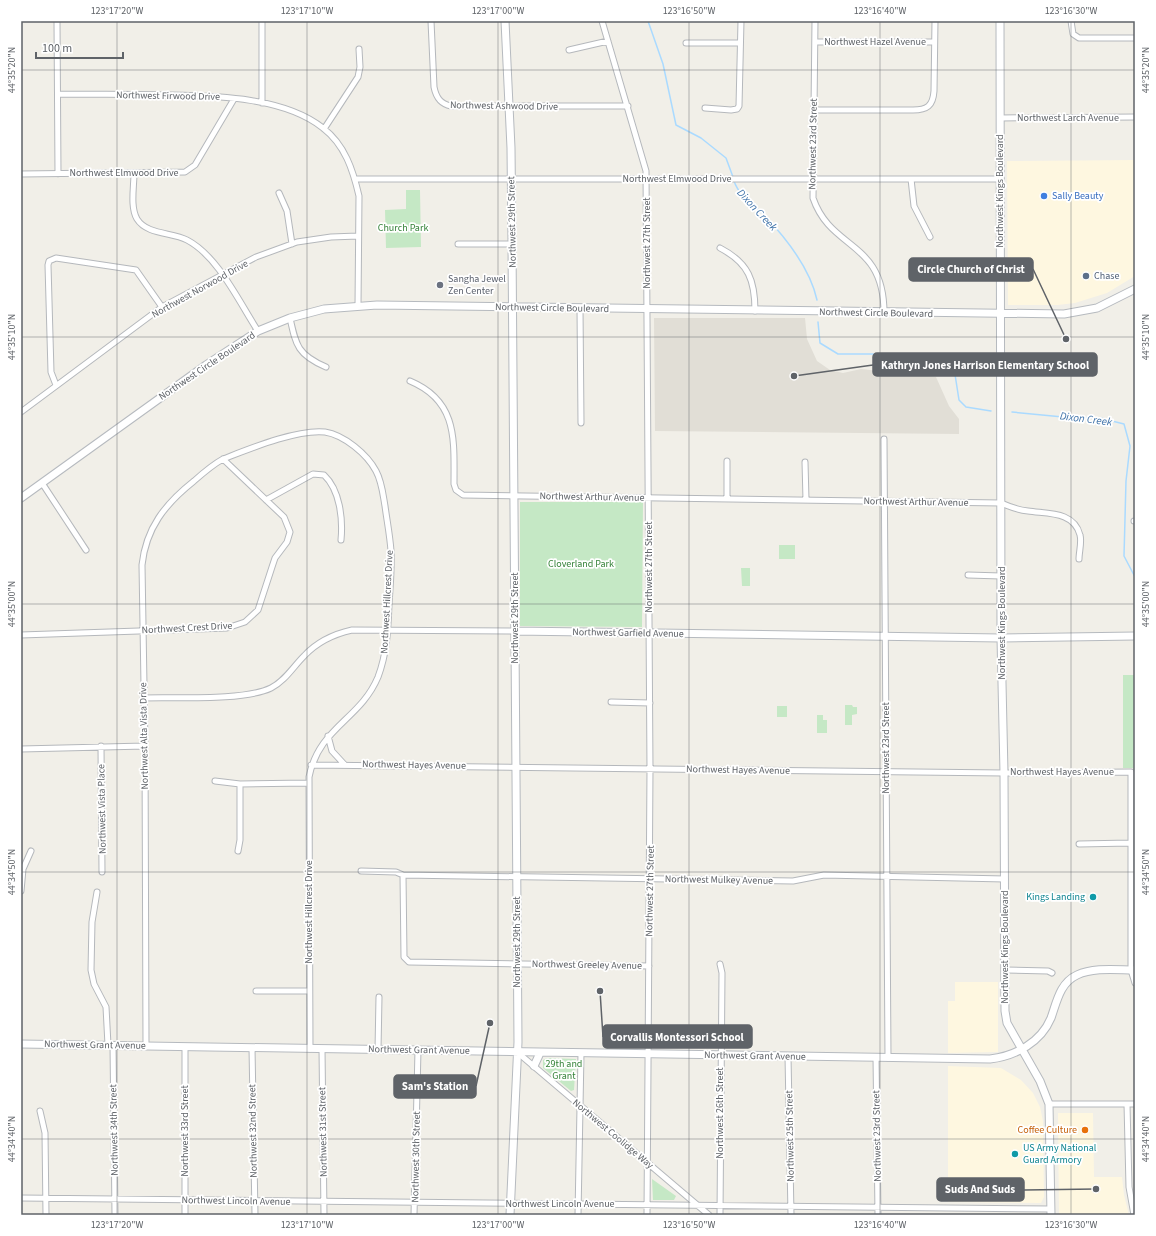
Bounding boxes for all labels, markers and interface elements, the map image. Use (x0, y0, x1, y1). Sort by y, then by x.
text: 123°17'20"W (91, 4, 143, 18)
text: 123°17'10"W (281, 4, 333, 18)
text: 123°17'00"W (472, 4, 524, 18)
text: 123°16'50"W (663, 4, 715, 18)
text: 123°16'40"W (854, 4, 906, 18)
text: 123°16'30"W (1045, 4, 1097, 18)
scale bar (36, 34, 123, 60)
street label: Northwest Hazel Avenue (824, 35, 926, 49)
text: 100 m (42, 40, 72, 57)
text: 44°35'20"N (5, 47, 19, 93)
text: 44°35'20"N (1139, 47, 1153, 93)
street label: Northwest Firwood Drive (116, 88, 220, 104)
street label: Northwest 23rd Street (805, 97, 821, 190)
street label: Northwest Ashwood Drive (450, 98, 558, 114)
street label: Northwest Larch Avenue (1017, 111, 1119, 125)
street label: Northwest Kings Boulevard (993, 134, 1007, 248)
street label: Northwest Elmwood Drive (70, 166, 179, 180)
street label: Northwest Elmwood Drive (623, 172, 732, 186)
street label: Northwest 29th Street (504, 176, 520, 268)
water label: Dixon Creek (734, 186, 781, 235)
place label: Sally Beauty (1052, 189, 1104, 203)
marker: Sally Beauty (1039, 191, 1049, 201)
street label: Northwest 27th Street (640, 197, 654, 289)
park label: Church Park (378, 221, 428, 235)
street label: Northwest Norwood Drive (149, 257, 251, 321)
callout: Circle Church of Christ (909, 258, 1033, 281)
text: Circle Church of Christ (917, 262, 1026, 277)
place label: Chase (1094, 269, 1119, 283)
marker: Chase (1081, 271, 1091, 281)
place label: Sangha Jewel Zen Center (448, 272, 506, 298)
marker: Sangha Jewel Zen Center (435, 280, 445, 290)
street label: Northwest Circle Boulevard (495, 300, 609, 316)
street label: Northwest Circle Boulevard (819, 305, 933, 321)
text: 44°35'10"N (5, 314, 19, 360)
text: 44°35'10"N (1139, 314, 1153, 360)
street label: Northwest Circle Boulevard (156, 328, 258, 404)
callout: Kathryn Jones Harrison Elementary School (873, 353, 1097, 376)
text: Kathryn Jones Harrison Elementary School (881, 358, 1090, 373)
water label: Dixon Creek (1059, 408, 1114, 430)
street label: Northwest Arthur Avenue (539, 489, 645, 505)
street label: Northwest Arthur Avenue (863, 494, 969, 510)
street label: Northwest 27th Street (642, 521, 656, 613)
street label: Northwest Hillcrest Drive (377, 550, 397, 654)
park label: Cloverland Park (548, 557, 614, 571)
street label: Northwest Kings Boulevard (995, 566, 1009, 680)
street label: Northwest 29th Street (508, 572, 522, 664)
text: 44°35'00"N (5, 581, 19, 627)
text: 44°35'00"N (1139, 581, 1153, 627)
street label: Northwest Crest Drive (141, 619, 233, 637)
street label: Northwest Garfield Avenue (572, 625, 684, 641)
street label: Northwest Alta Vista Drive (136, 682, 152, 790)
street label: Northwest 23rd Street (879, 702, 893, 794)
street label: Northwest Hayes Avenue (362, 757, 466, 773)
street label: Northwest Hayes Avenue (686, 762, 790, 778)
street label: Northwest Vista Place (94, 764, 110, 854)
street label: Northwest Hayes Avenue (1010, 765, 1114, 779)
street label: Northwest 27th Street (642, 845, 658, 937)
text: 44°34'50"N (5, 849, 19, 895)
text: 44°34'50"N (1139, 849, 1153, 895)
street label: Northwest Hillcrest Drive (302, 860, 316, 964)
street label: Northwest Mulkey Avenue (665, 872, 773, 888)
street label: Northwest Kings Boulevard (998, 890, 1012, 1004)
place label: Kings Landing (1026, 890, 1085, 904)
marker: Kings Landing (1088, 892, 1098, 902)
street label: Northwest 29th Street (510, 896, 524, 988)
street label: Northwest Greeley Avenue (532, 957, 642, 973)
callout: Corvallis Montessori School (603, 1025, 752, 1048)
text: Corvallis Montessori School (610, 1030, 745, 1045)
street label: Northwest Grant Avenue (44, 1037, 146, 1053)
street label: Northwest Grant Avenue (368, 1042, 470, 1058)
street label: Northwest Grant Avenue (704, 1048, 806, 1064)
park label: 29th and Grant (546, 1057, 582, 1083)
street label: Northwest 26th Street (713, 1067, 727, 1159)
callout: Sam's Station (394, 1075, 476, 1098)
text: Sam's Station (402, 1079, 468, 1094)
street label: Northwest 32nd Street (245, 1083, 261, 1178)
street label: Northwest 34th Street (106, 1084, 122, 1176)
street label: Northwest 33rd Street (178, 1085, 192, 1177)
street label: Northwest 31st Street (315, 1086, 331, 1177)
street label: Northwest 23rd Street (869, 1089, 885, 1182)
street label: Northwest 25th Street (782, 1090, 798, 1182)
street label: Northwest Coolidge Way (569, 1096, 657, 1172)
street label: Northwest 30th Street (408, 1111, 424, 1203)
text: 44°34'40"N (5, 1116, 19, 1162)
text: 44°34'40"N (1139, 1116, 1153, 1162)
place label: Coffee Culture (1018, 1123, 1077, 1137)
marker: Coffee Culture (1080, 1125, 1090, 1135)
place label: US Army National Guard Armory (1023, 1141, 1097, 1167)
marker: US Army National Guard Armory (1010, 1149, 1020, 1159)
callout: Suds And Suds (937, 1178, 1024, 1201)
text: Suds And Suds (945, 1182, 1015, 1197)
street label: Northwest Lincoln Avenue (181, 1193, 291, 1209)
street label: Northwest Lincoln Avenue (505, 1197, 615, 1211)
text: 123°17'20"W (91, 1218, 143, 1232)
text: 123°17'10"W (281, 1218, 333, 1232)
text: 123°17'00"W (472, 1218, 524, 1232)
text: 123°16'50"W (663, 1218, 715, 1232)
text: 123°16'40"W (854, 1218, 906, 1232)
text: 123°16'30"W (1045, 1218, 1097, 1232)

